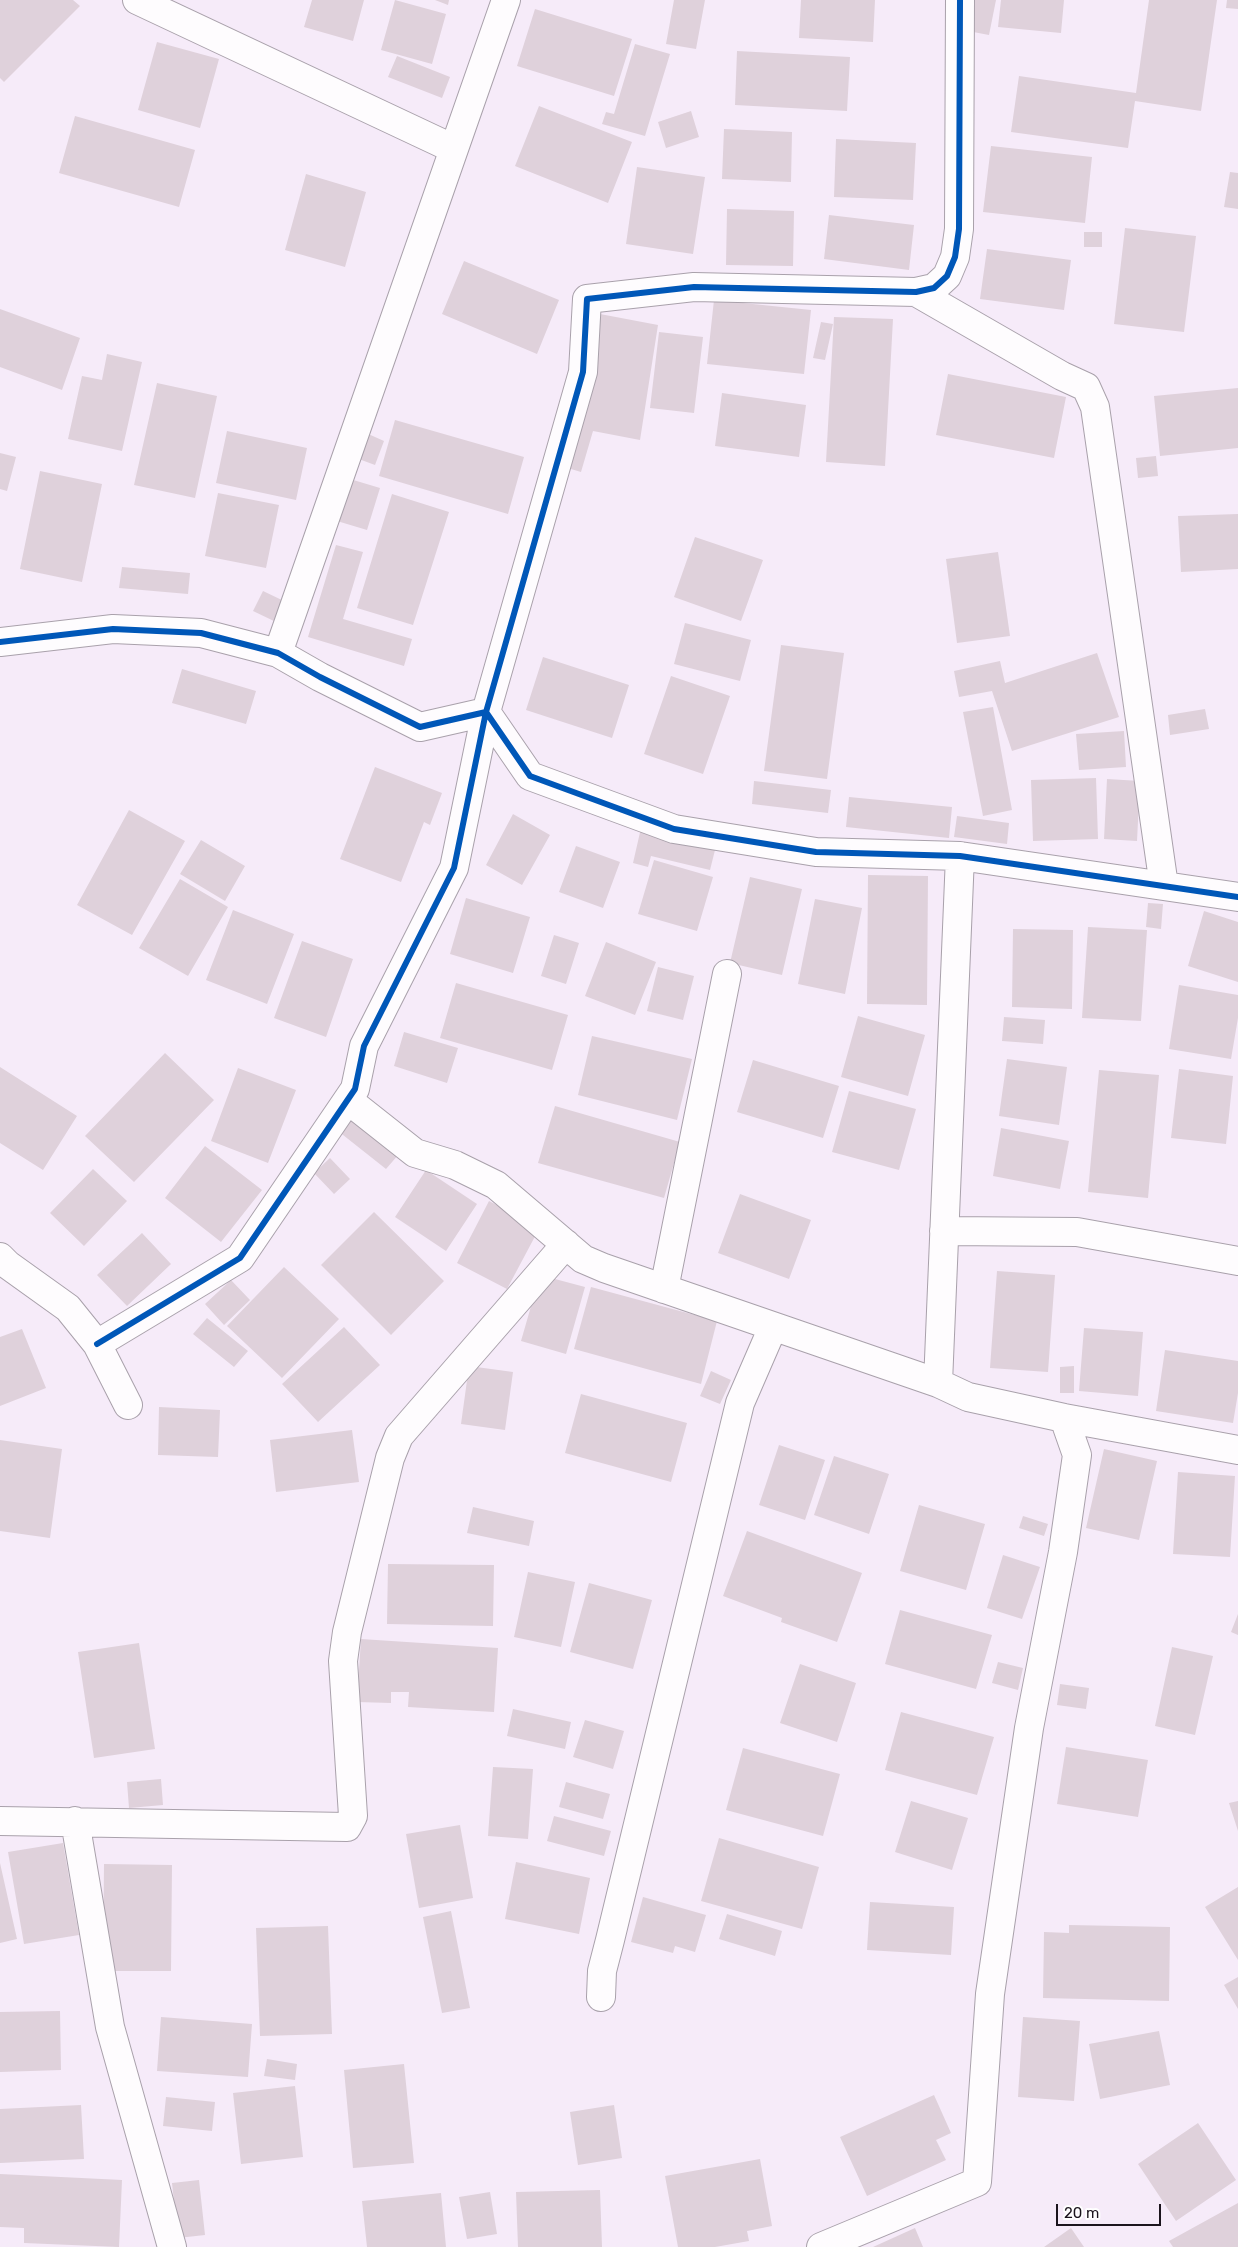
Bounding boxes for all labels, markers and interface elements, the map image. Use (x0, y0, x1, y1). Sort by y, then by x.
scale bar (1058, 2194, 1163, 2226)
text: 20 m (1064, 2204, 1099, 2222)

